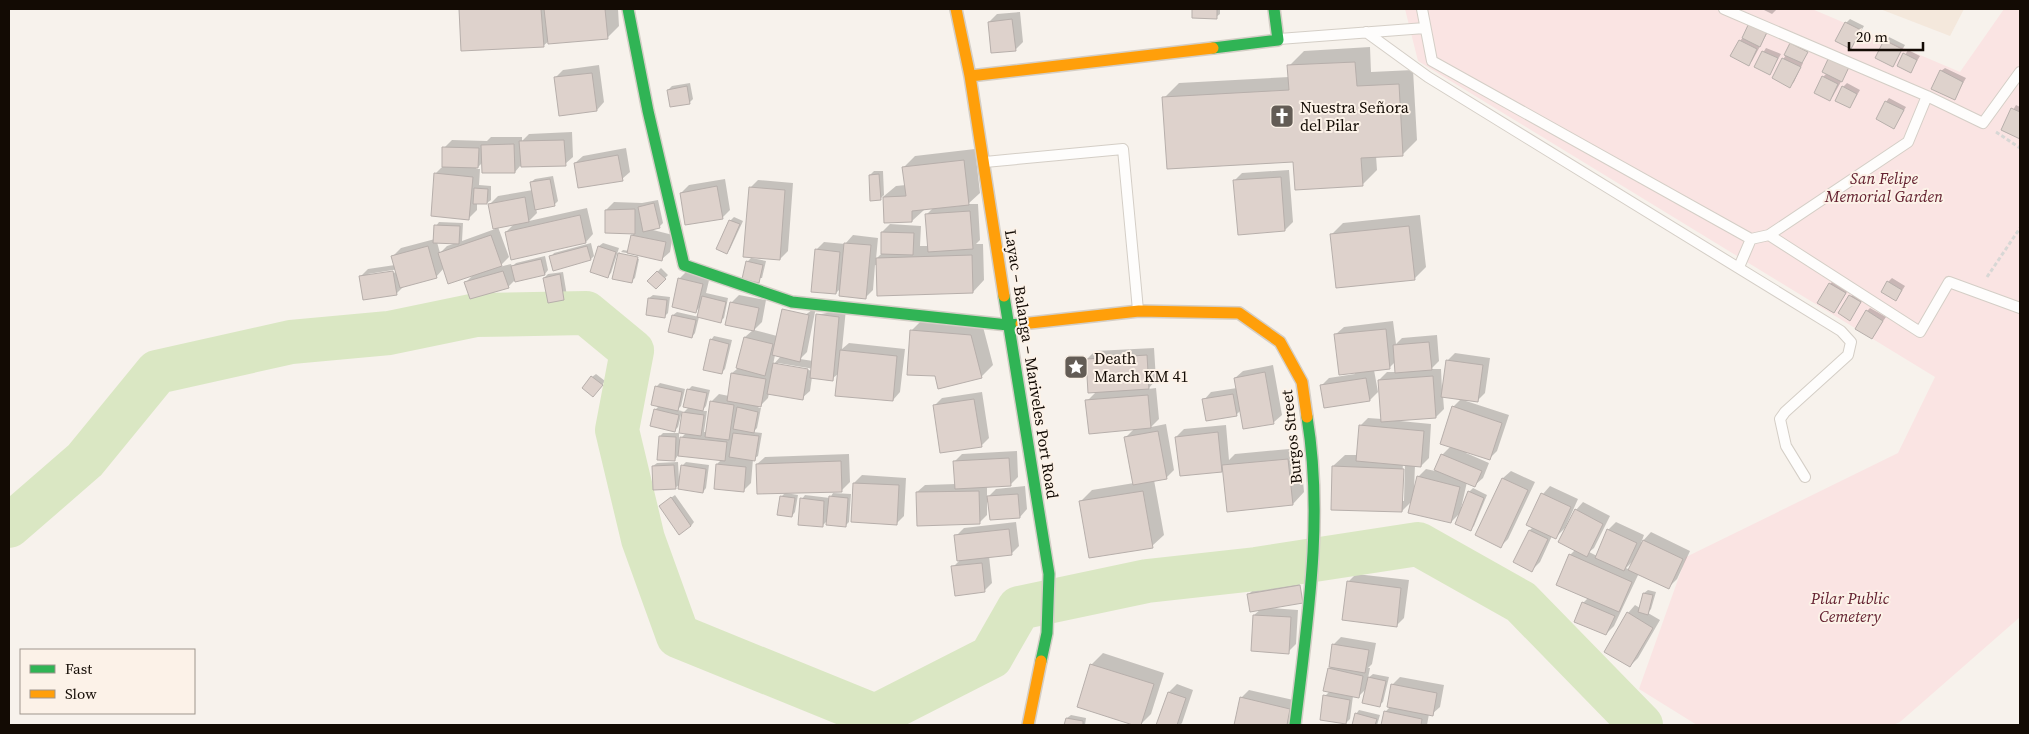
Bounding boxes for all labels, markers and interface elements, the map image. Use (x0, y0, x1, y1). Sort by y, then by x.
scale bar (1849, 20, 1923, 52)
text: 20 m (1856, 26, 1888, 47)
place label: Nuestra Señora del Pilar (1300, 96, 1410, 136)
church icon: Nuestra Señora del Pilar (1269, 103, 1295, 129)
park label: San Felipe Memorial Garden (1824, 167, 1943, 207)
street label: Layac – Balanga – Mariveles Port Road (1000, 228, 1064, 500)
place label: Death March KM 41 (1094, 347, 1189, 387)
place icon: Death March KM 41 (1063, 354, 1089, 380)
street label: Burgos Street (1275, 388, 1307, 485)
park label: Pilar Public Cemetery (1810, 587, 1890, 627)
legend (20, 649, 195, 714)
text: Fast (65, 658, 92, 679)
text: Slow (65, 683, 97, 704)

